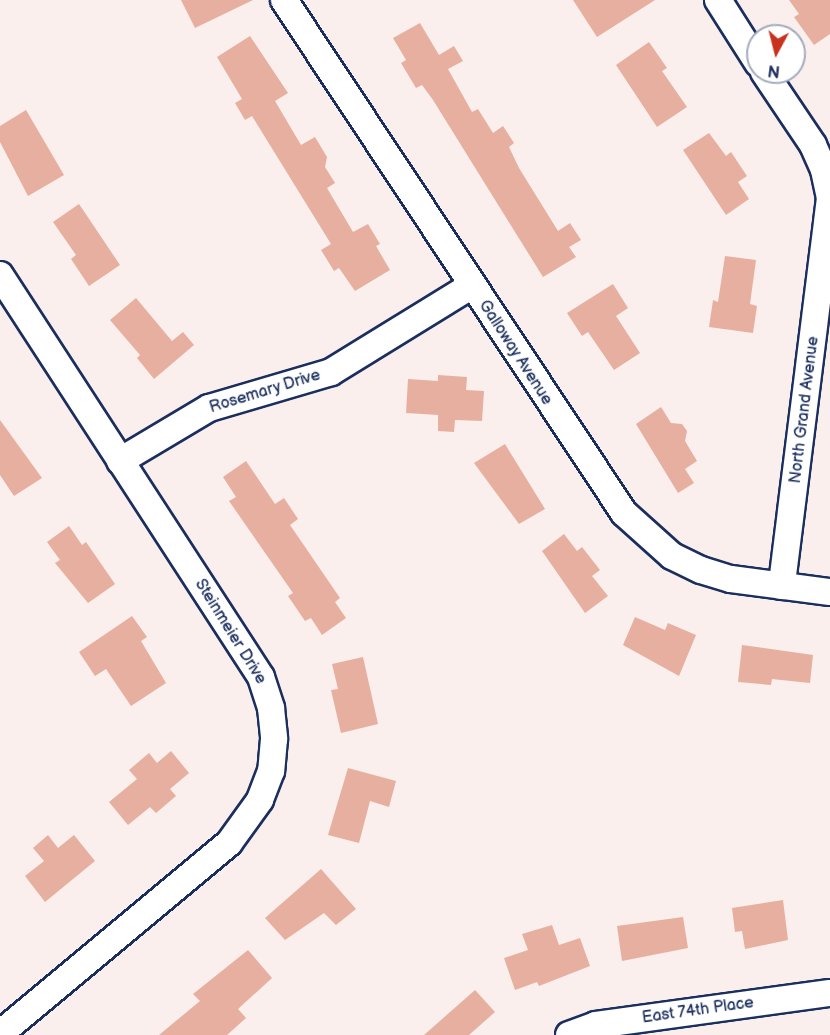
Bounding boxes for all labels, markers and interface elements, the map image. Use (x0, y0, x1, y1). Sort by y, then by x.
north arrow (746, 24, 806, 84)
text: N (767, 60, 781, 81)
street label: Galloway Avenue (474, 297, 556, 409)
street label: North Grand Avenue (786, 335, 824, 485)
street label: Rosemary Drive (207, 366, 323, 418)
street label: Steinmeier Drive (190, 576, 270, 688)
street label: East 74th Place (641, 994, 755, 1028)

